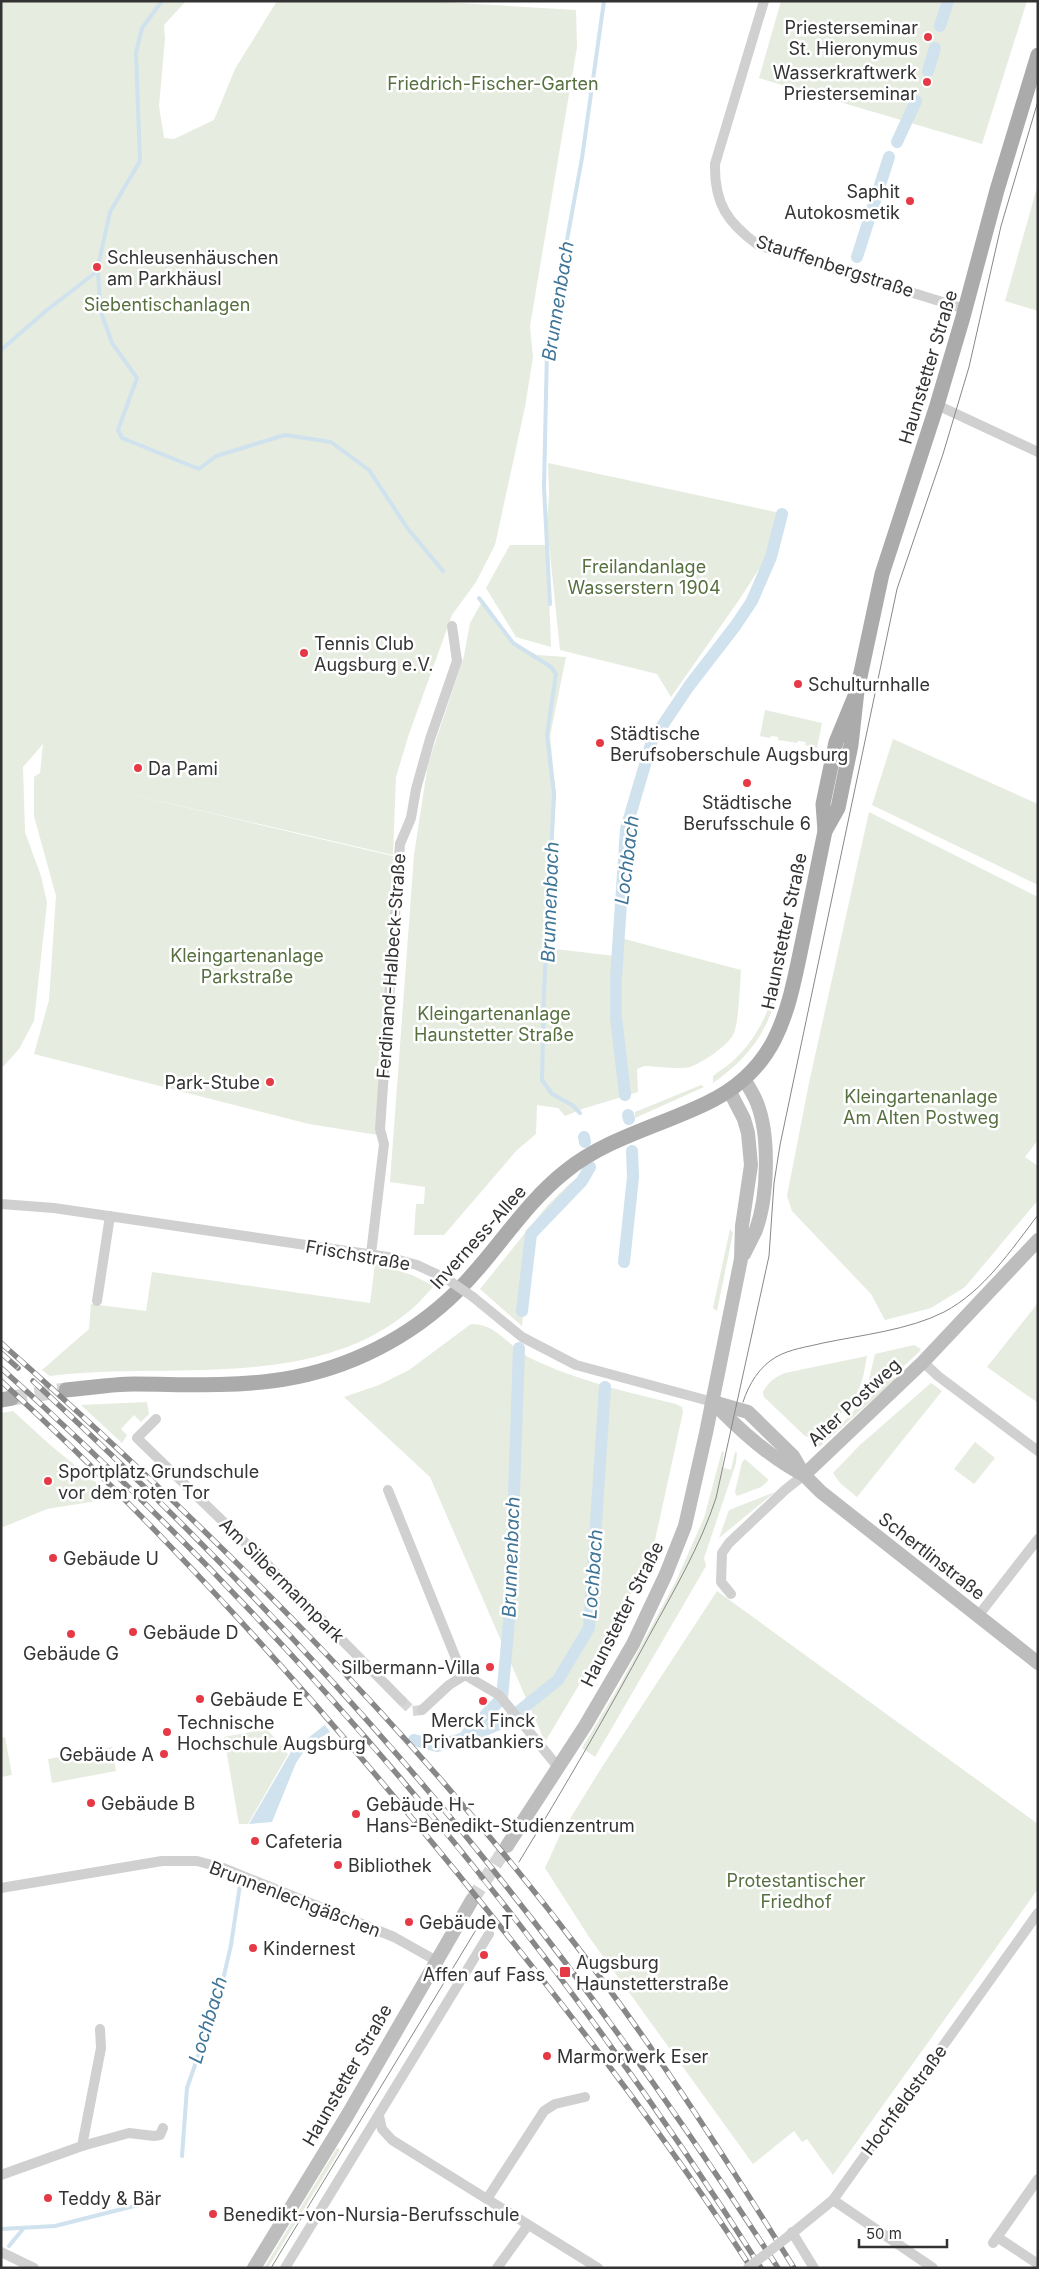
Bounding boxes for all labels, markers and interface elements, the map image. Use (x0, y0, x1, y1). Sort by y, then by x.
place label: Priesterseminar St. Hieronymus (784, 17, 918, 59)
marker: Priesterseminar St. Hieronymus (922, 31, 934, 43)
place label: Wasserkraftwerk Priesterseminar (773, 62, 917, 104)
park label: Friedrich-Fischer-Garten (387, 73, 599, 94)
marker: Wasserkraftwerk Priesterseminar (921, 76, 933, 88)
place label: Saphit Autokosmetik (784, 181, 900, 223)
marker: Saphit Autokosmetik (904, 195, 916, 207)
street label: Stauffenbergstraße (754, 231, 916, 301)
water label: Brunnenbach (537, 239, 579, 363)
place label: Schleusenhäuschen am Parkhäusl (107, 247, 279, 289)
marker: Schleusenhäuschen am Parkhäusl (91, 261, 103, 273)
street label: Haunstetter Straße (895, 287, 961, 447)
park label: Siebentischanlagen (84, 294, 250, 315)
park label: Freilandanlage Wasserstern 1904 (567, 556, 721, 598)
place label: Tennis Club Augsburg e.V. (314, 633, 433, 675)
marker: Tennis Club Augsburg e.V. (298, 647, 310, 659)
place label: Schulturnhalle (808, 674, 930, 695)
marker: Schulturnhalle (792, 678, 804, 690)
place label: Städtische Berufsoberschule Augsburg (610, 723, 848, 765)
marker: Städtische Berufsoberschule Augsburg (594, 737, 606, 749)
place label: Da Pami (148, 758, 218, 779)
marker: Da Pami (132, 762, 144, 774)
marker: Städtische Berufsschule 6 (741, 777, 753, 789)
place label: Städtische Berufsschule 6 (683, 792, 811, 834)
water label: Lochbach (610, 814, 644, 906)
water label: Brunnenbach (536, 841, 564, 963)
street label: Haunstetter Straße (757, 851, 811, 1011)
street label: Ferdinand-Halbeck-Straße (373, 853, 409, 1079)
park label: Kleingartenanlage Parkstraße (170, 945, 324, 987)
park label: Kleingartenanlage Haunstetter Straße (414, 1003, 574, 1045)
place label: Park-Stube (164, 1072, 260, 1093)
marker: Park-Stube (264, 1076, 276, 1088)
park label: Kleingartenanlage Am Alten Postweg (843, 1086, 999, 1128)
street label: Inverness-Allee (426, 1181, 530, 1293)
street label: Frischstraße (304, 1235, 412, 1275)
street label: Alter Postweg (803, 1354, 905, 1450)
place label: Sportplatz Grundschule vor dem roten Tor (58, 1461, 259, 1503)
marker: Sportplatz Grundschule vor dem roten Tor (42, 1475, 54, 1487)
water label: Brunnenbach (497, 1496, 525, 1618)
street label: Schertlinstraße (875, 1508, 989, 1604)
street label: Am Silbermannpark (215, 1513, 349, 1647)
water label: Lochbach (578, 1528, 608, 1620)
street label: Haunstetter Straße (576, 1538, 668, 1690)
place label: Gebäude U (63, 1548, 159, 1569)
marker: Gebäude U (47, 1552, 59, 1564)
place label: Gebäude D (143, 1622, 238, 1643)
marker: Gebäude D (127, 1626, 139, 1638)
marker: Gebäude G (65, 1628, 77, 1640)
place label: Gebäude G (23, 1643, 119, 1664)
place label: Silbermann-Villa (341, 1657, 480, 1678)
marker: Silbermann-Villa (484, 1661, 496, 1673)
place label: Gebäude E (210, 1689, 303, 1710)
marker: Gebäude E (194, 1693, 206, 1705)
marker: Merck Finck Privatbankiers (477, 1695, 489, 1707)
place label: Merck Finck Privatbankiers (422, 1710, 544, 1752)
place label: Technische Hochschule Augsburg (177, 1712, 366, 1754)
marker: Technische Hochschule Augsburg (161, 1726, 173, 1738)
place label: Gebäude A (59, 1744, 154, 1765)
marker: Gebäude A (158, 1748, 170, 1760)
place label: Gebäude B (101, 1793, 195, 1814)
place label: Gebäude H - Hans-Benedikt-Studienzentrum (366, 1794, 635, 1836)
marker: Gebäude B (85, 1797, 97, 1809)
marker: Gebäude H - Hans-Benedikt-Studienzentrum (350, 1808, 362, 1820)
place label: Cafeteria (265, 1831, 343, 1852)
marker: Cafeteria (249, 1835, 261, 1847)
place label: Bibliothek (348, 1855, 432, 1876)
street label: Brunnenlechgäßchen (206, 1857, 384, 1941)
marker: Bibliothek (332, 1859, 344, 1871)
park label: Protestantischer Friedhof (726, 1870, 866, 1912)
place label: Gebäude T (419, 1912, 513, 1933)
marker: Gebäude T (403, 1916, 415, 1928)
place label: Kindernest (263, 1938, 356, 1959)
marker: Kindernest (247, 1942, 259, 1954)
marker: Affen auf Fass (478, 1949, 490, 1961)
place label: Augsburg Haunstetterstraße (576, 1952, 729, 1994)
place label: Affen auf Fass (423, 1964, 545, 1985)
marker: Augsburg Haunstetterstraße (558, 1965, 572, 1979)
water label: Lochbach (184, 1974, 232, 2066)
street label: Haunstetter Straße (298, 2001, 396, 2149)
street label: Hochfeldstraße (857, 2041, 951, 2159)
place label: Marmorwerk Eser (557, 2046, 709, 2067)
marker: Marmorwerk Eser (541, 2050, 553, 2062)
place label: Teddy & Bär (58, 2188, 162, 2209)
marker: Teddy & Bär (42, 2192, 54, 2204)
place label: Benedikt-von-Nursia-Berufsschule (223, 2204, 520, 2225)
marker: Benedikt-von-Nursia-Berufsschule (207, 2208, 219, 2220)
scale bar (859, 2216, 946, 2248)
text: 50 m (866, 2224, 902, 2243)

